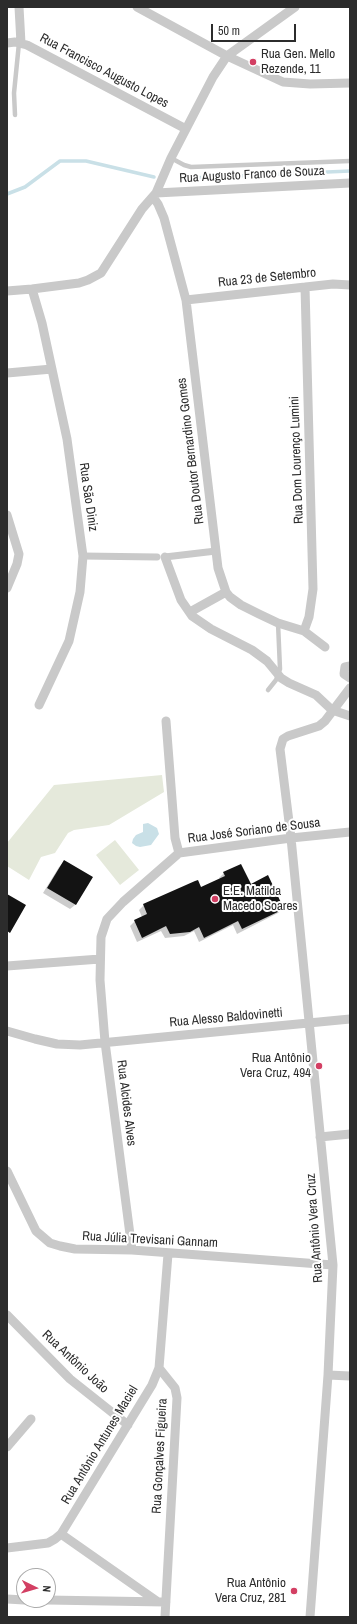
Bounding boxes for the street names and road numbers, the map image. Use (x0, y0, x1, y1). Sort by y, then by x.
street label: Rua Francisco Augusto Lopes (37, 30, 171, 112)
street label: Rua Augusto Franco de Souza (179, 163, 325, 187)
street label: Rua 23 de Setembro (217, 265, 317, 291)
street label: Rua Doutor Bernardino Gomes (174, 377, 208, 525)
street label: Rua Dom Lourenço Lumini (287, 396, 307, 524)
street label: Rua São Diniz (75, 462, 101, 532)
street label: Rua José Soriano de Sousa (187, 815, 321, 847)
street label: Rua Alesso Baldovinetti (169, 1005, 283, 1031)
street label: Rua Alcides Alves (113, 1059, 139, 1147)
street label: Rua Antônio Vera Cruz (303, 1173, 327, 1283)
street label: Rua Júlia Trevisani Gannam (82, 1229, 218, 1251)
street label: Rua Antônio João (38, 1327, 112, 1397)
street label: Rua Antônio Antunes Maciel (58, 1383, 142, 1507)
street label: Rua Gonçalves Figueira (149, 1398, 171, 1514)

